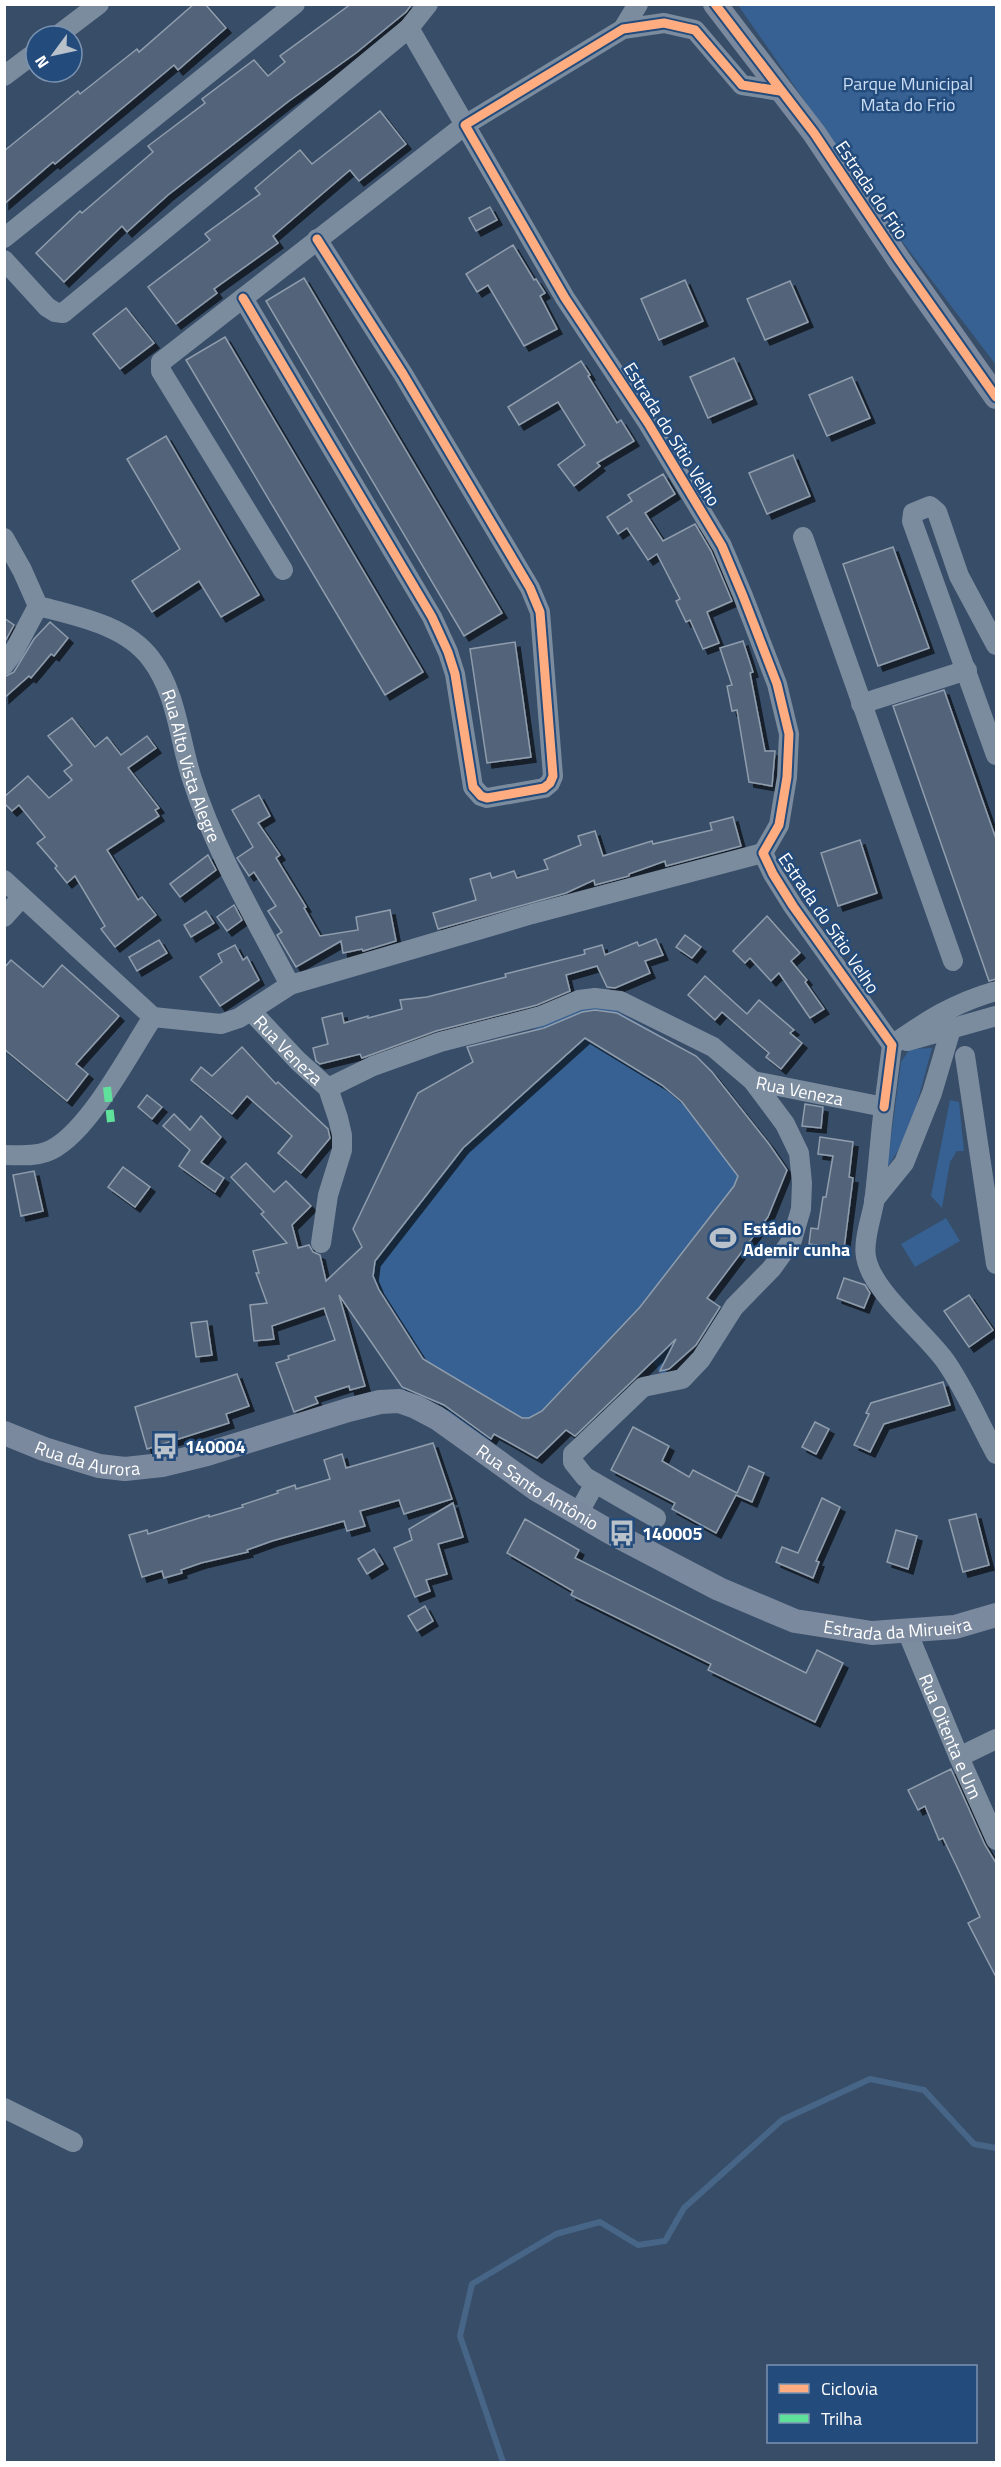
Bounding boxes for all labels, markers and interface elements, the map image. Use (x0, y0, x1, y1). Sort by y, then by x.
north arrow (24, 24, 84, 84)
text: N (28, 51, 55, 73)
park label: Parque Municipal Mata do Frio (843, 70, 973, 118)
street label: Estrada do Frio (829, 135, 915, 245)
street label: Estrada do Sítio Velho (617, 357, 727, 511)
street label: Rua Alto Vista Alegre (155, 685, 228, 846)
street label: Estrada do Sítio Velho (772, 847, 886, 999)
street label: Rua Veneza (248, 1009, 329, 1091)
street label: Rua Veneza (754, 1068, 846, 1112)
place label: Estádio Ademir cunha (743, 1215, 850, 1263)
sports icon: Estádio Ademir cunha (708, 1223, 738, 1253)
bus stop icon: 140004 (150, 1431, 180, 1461)
street label: Rua da Aurora (31, 1433, 141, 1482)
place label: 140004 (185, 1433, 245, 1460)
street label: Rua Santo Antônio (471, 1437, 604, 1536)
bus stop icon: 140005 (607, 1518, 637, 1548)
place label: 140005 (642, 1520, 702, 1547)
street label: Estrada da Mirueira (822, 1609, 974, 1646)
street label: Rua Oitenta e Um (913, 1670, 989, 1803)
legend (767, 2365, 977, 2443)
text: Ciclovia (821, 2375, 878, 2402)
text: Trilha (821, 2405, 862, 2432)

